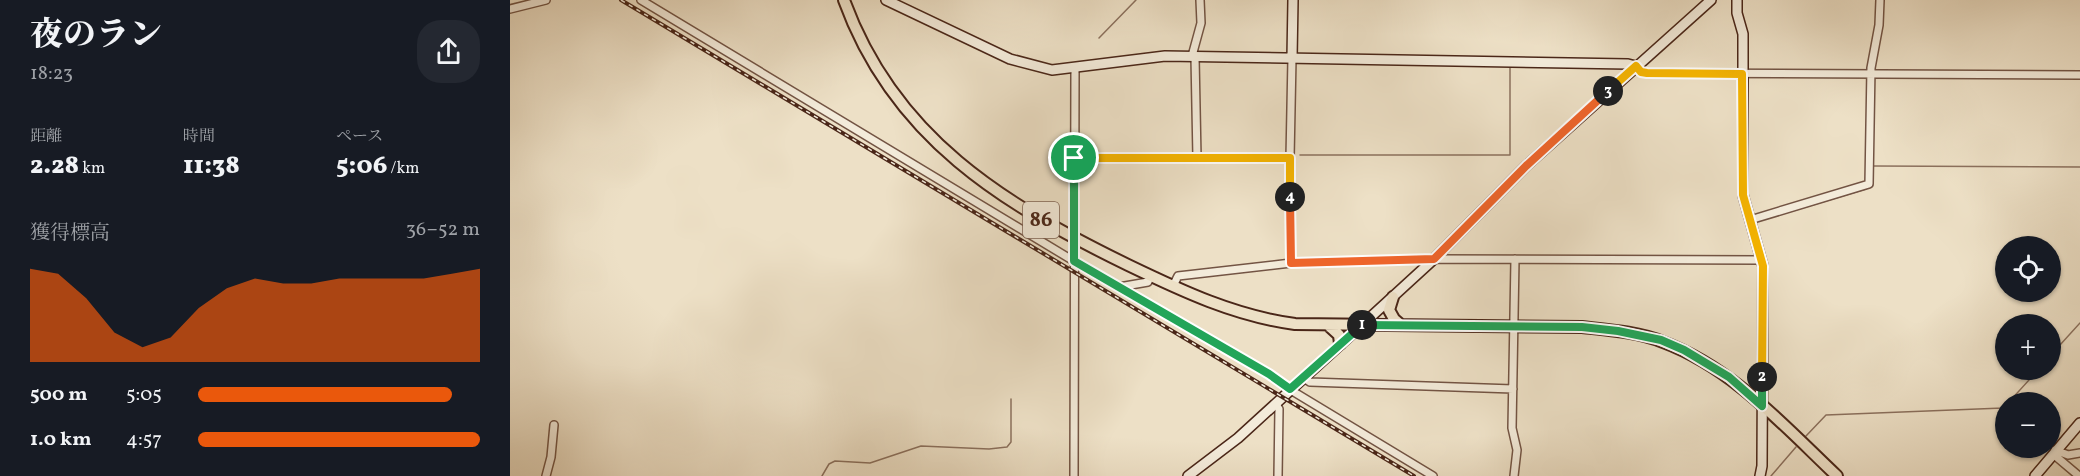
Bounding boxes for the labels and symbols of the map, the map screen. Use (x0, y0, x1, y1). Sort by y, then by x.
pin: 3 (1593, 76, 1623, 106)
pin (1048, 132, 1099, 183)
pin: 4 (1275, 182, 1305, 212)
road number: 86 (1023, 202, 1059, 238)
pin: 1 (1347, 310, 1377, 340)
pin: 2 (1747, 362, 1777, 392)

